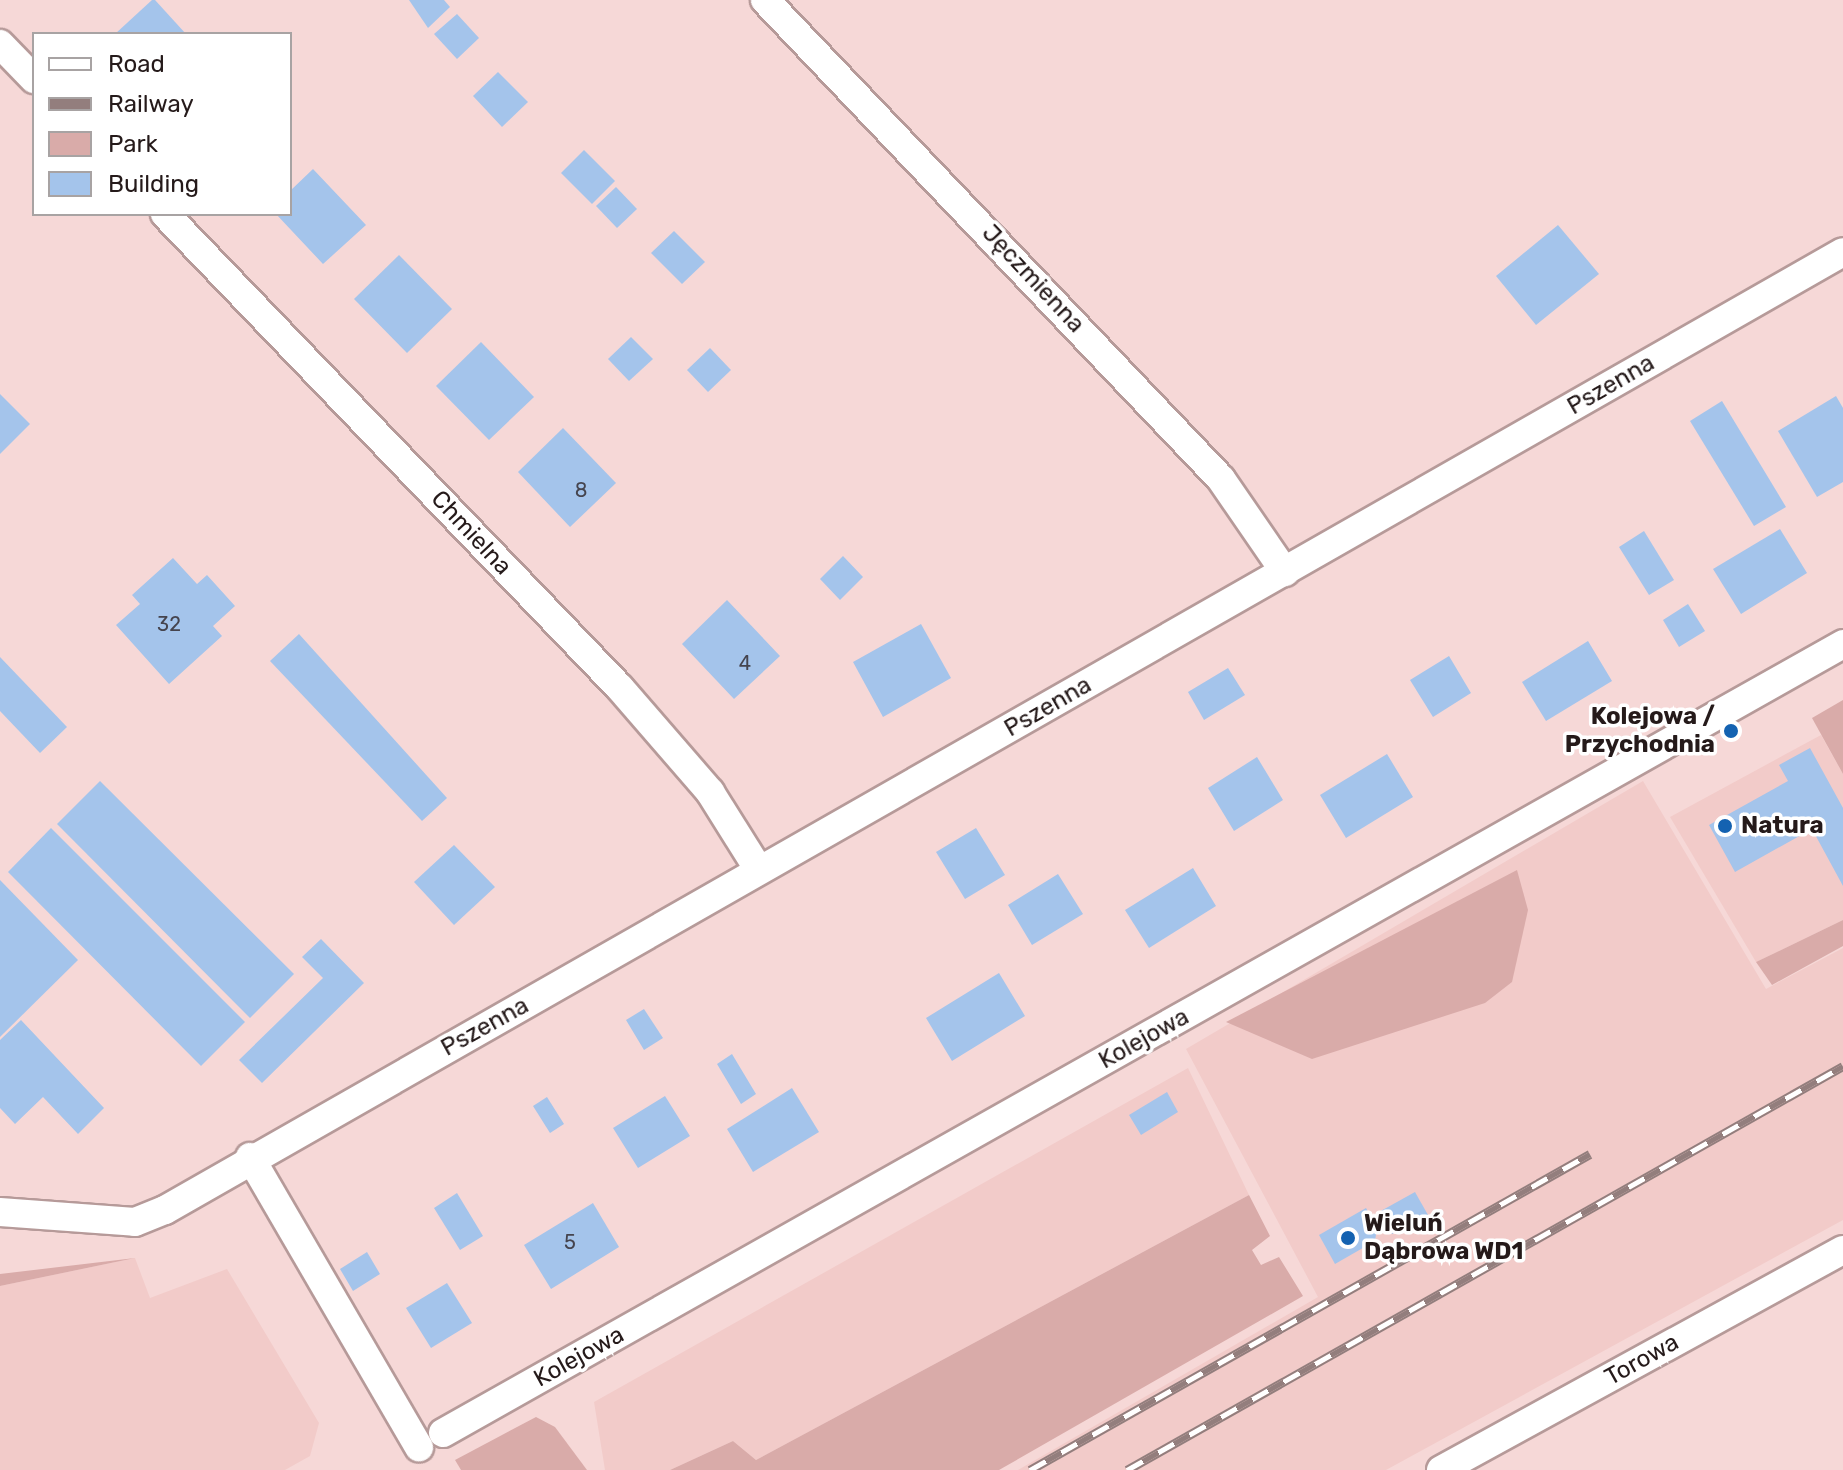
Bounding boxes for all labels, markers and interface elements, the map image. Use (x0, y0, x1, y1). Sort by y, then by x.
legend (32, 32, 292, 216)
text: Road (108, 50, 165, 78)
text: Railway (108, 90, 194, 118)
text: Park (108, 130, 158, 158)
text: Building (108, 170, 199, 198)
street label: Jęczmienna (976, 219, 1090, 339)
street label: Pszenna (1562, 349, 1660, 421)
house number: 8 (575, 478, 587, 502)
street label: Chmielna (425, 485, 517, 581)
house number: 32 (157, 612, 181, 636)
house number: 4 (739, 651, 751, 675)
street label: Pszenna (999, 671, 1097, 743)
place label: Kolejowa / Przychodnia (1565, 703, 1715, 759)
marker: Kolejowa / Przychodnia (1722, 722, 1740, 740)
place label: Natura (1741, 812, 1824, 840)
marker: Natura (1716, 817, 1734, 835)
street label: Pszenna (436, 991, 534, 1063)
street label: Kolejowa (1094, 1003, 1194, 1075)
place label: Wieluń Dąbrowa WD1 (1364, 1210, 1524, 1266)
marker: Wieluń Dąbrowa WD1 (1339, 1229, 1357, 1247)
house number: 5 (564, 1230, 576, 1254)
street label: Kolejowa (529, 1321, 629, 1393)
street label: Torowa (1600, 1328, 1684, 1392)

